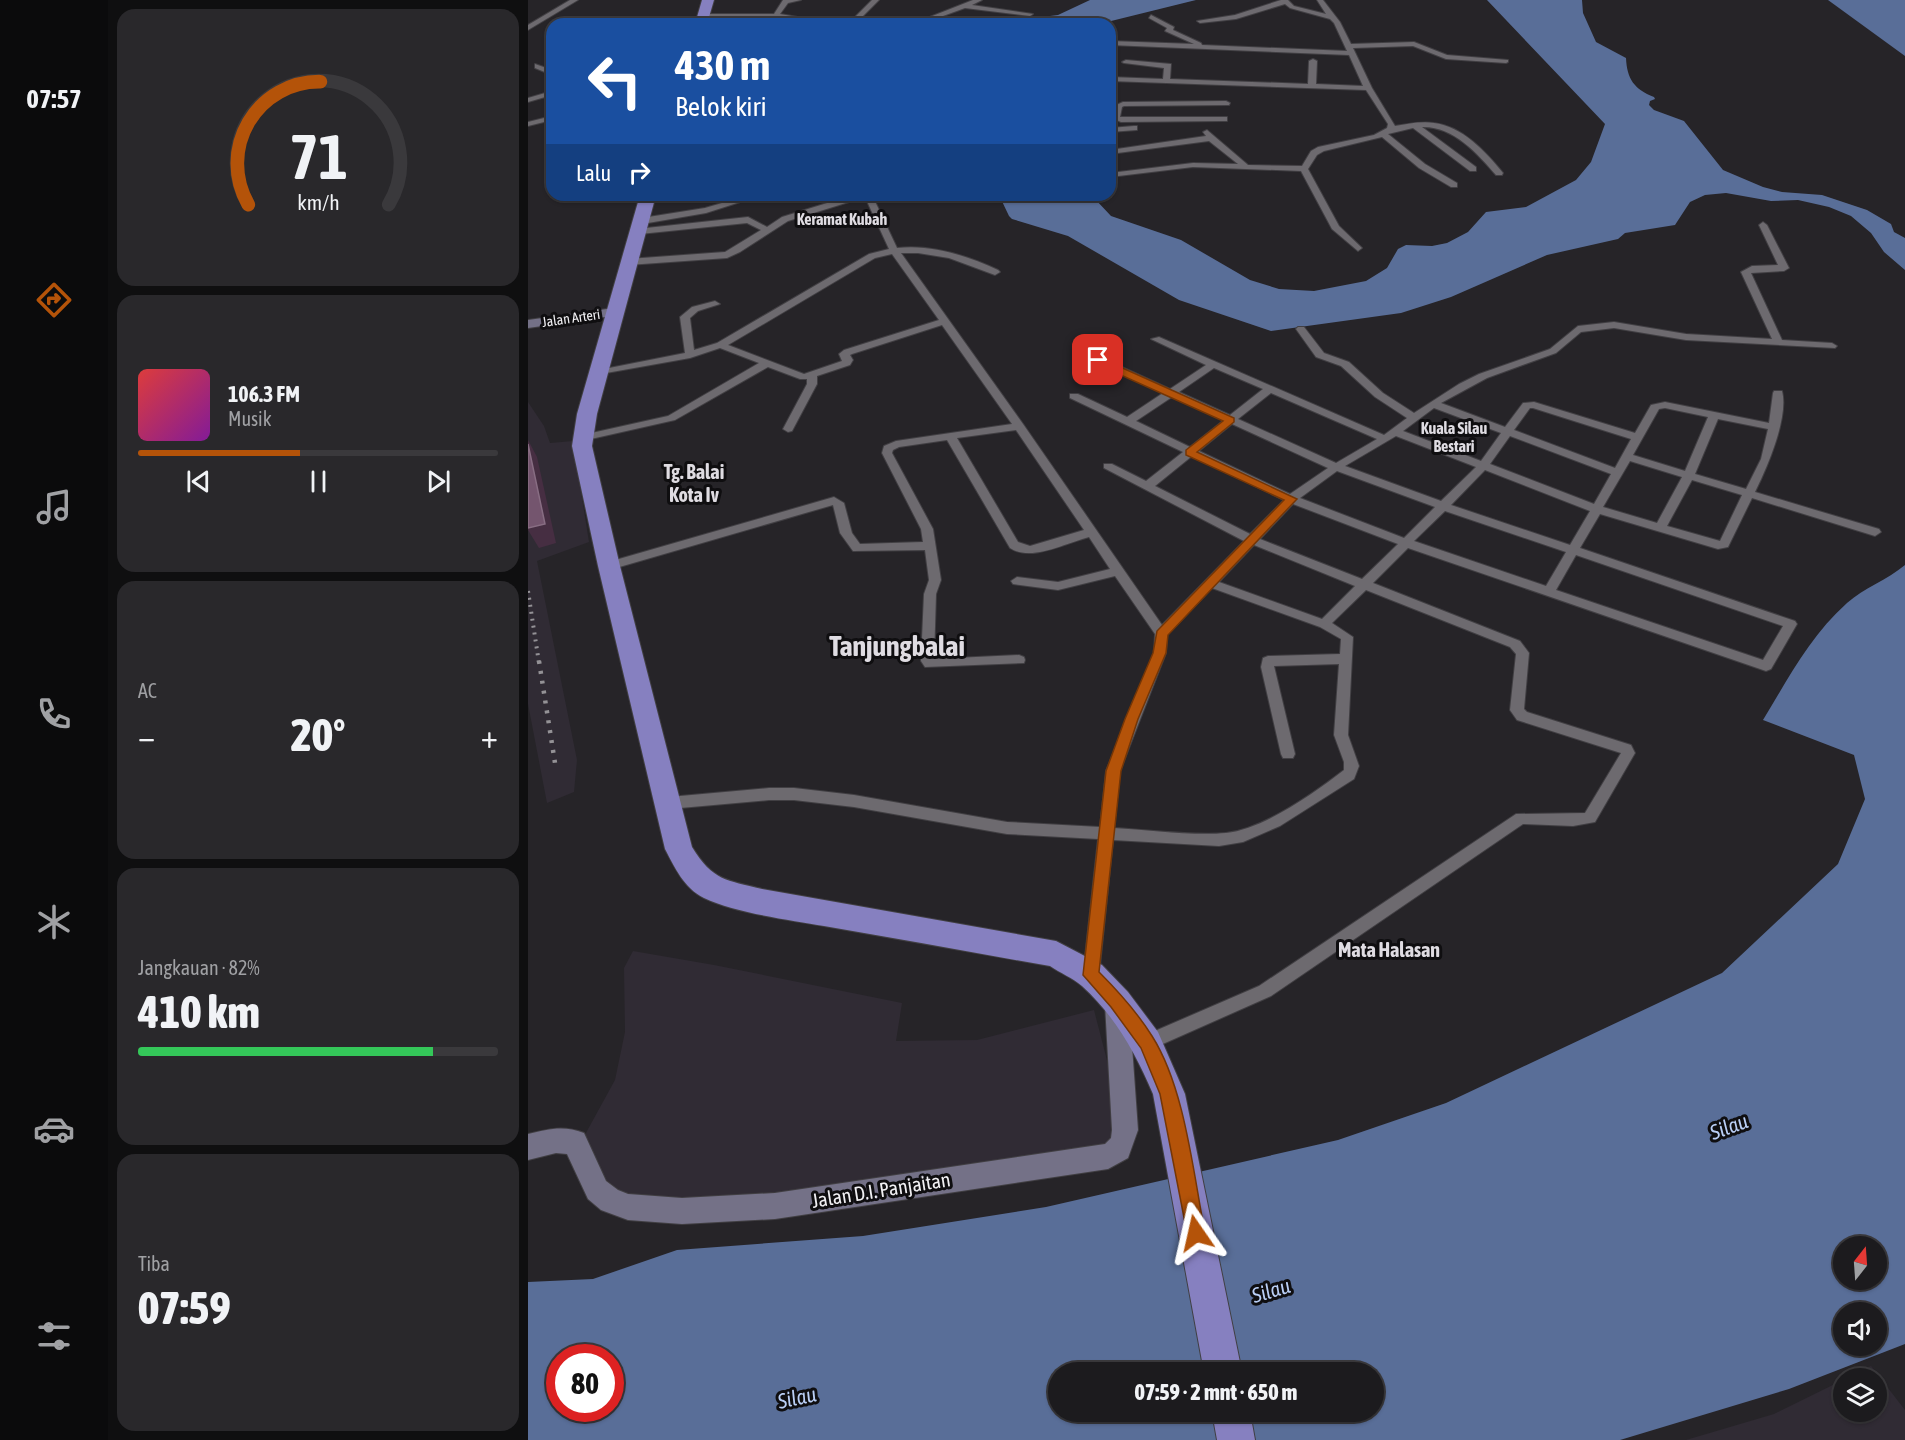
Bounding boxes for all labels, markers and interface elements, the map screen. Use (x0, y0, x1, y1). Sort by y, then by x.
text: 430 m (675, 41, 770, 89)
icon: left (576, 42, 654, 120)
text: 07:57 (26, 83, 82, 114)
text: Belok kiri (675, 91, 767, 122)
text: 71 (289, 121, 347, 192)
icon: right (623, 156, 656, 189)
text: Lalu (576, 160, 611, 186)
text: km/h (297, 190, 339, 215)
district label: Keramat Kubah (797, 210, 888, 228)
icon: directions (33, 279, 75, 321)
street label: Jalan Arteri (541, 306, 601, 330)
pin (1072, 334, 1123, 385)
icon: arrive (1081, 343, 1114, 376)
text: 106.3 FM (228, 381, 300, 407)
text: Musik (228, 407, 272, 430)
district label: Kuala Silau Bestari (1421, 419, 1488, 455)
district label: Tg. Balai Kota Iv (664, 460, 724, 506)
icon: previous (182, 465, 215, 498)
icon: pause (302, 465, 335, 498)
icon: next (422, 465, 455, 498)
icon: music (33, 486, 75, 528)
district label: Tanjungbalai (829, 630, 965, 662)
text: AC (138, 679, 157, 702)
icon: phone (33, 693, 75, 735)
text: 20° (291, 709, 345, 761)
text: − (138, 717, 155, 755)
text: + (481, 717, 498, 755)
icon: climate (33, 901, 75, 943)
district label: Mata Halasan (1338, 938, 1440, 961)
text: Jangkauan · 82% (138, 956, 260, 979)
text: 410 km (138, 986, 260, 1038)
icon: car (33, 1108, 75, 1150)
water label: Silau (1705, 1108, 1751, 1144)
street label: Jalan D.I. Panjaitan (810, 1167, 952, 1212)
position arrow (1164, 1201, 1228, 1265)
north arrow (1833, 1236, 1887, 1290)
map controls (1833, 1236, 1887, 1422)
text: Tiba (138, 1252, 170, 1275)
water label: Silau (1248, 1273, 1293, 1307)
text: 07:59 (138, 1282, 231, 1334)
button: sound (1833, 1302, 1887, 1356)
icon: filters (33, 1315, 75, 1357)
speed limit sign: 80 (546, 1344, 624, 1422)
button: layers (1833, 1368, 1887, 1422)
text: 07:59 · 2 mnt · 650 m (1135, 1379, 1297, 1405)
water label: Silau (774, 1381, 818, 1413)

